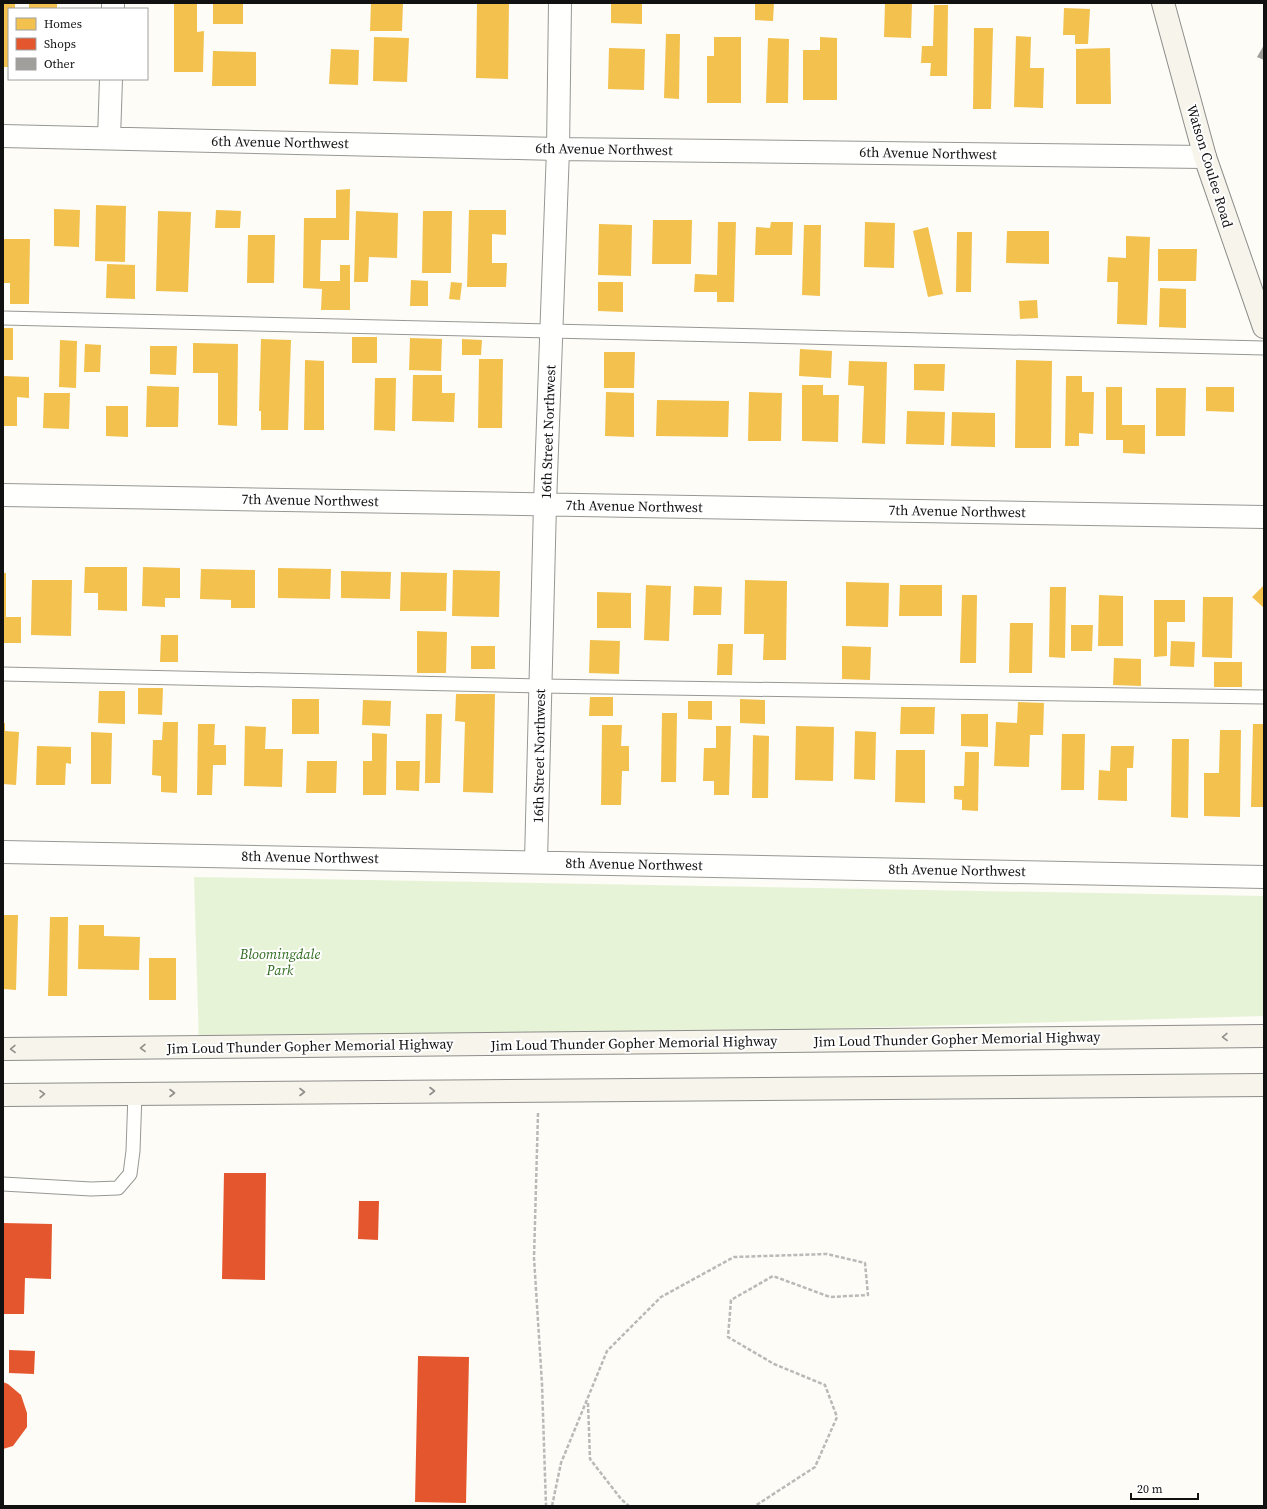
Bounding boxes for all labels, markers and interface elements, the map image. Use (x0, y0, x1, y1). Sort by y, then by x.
legend (8, 8, 148, 80)
text: Homes (44, 16, 82, 32)
text: Shops (44, 36, 76, 52)
text: Other (44, 56, 75, 72)
street label: Watson Coulee Road (1182, 102, 1238, 230)
street label: 6th Avenue Northwest (211, 131, 349, 153)
street label: 6th Avenue Northwest (535, 138, 673, 160)
street label: 6th Avenue Northwest (859, 142, 997, 164)
street label: 16th Street Northwest (536, 364, 560, 500)
street label: 7th Avenue Northwest (241, 489, 379, 511)
street label: 7th Avenue Northwest (565, 495, 703, 517)
street label: 7th Avenue Northwest (888, 500, 1026, 522)
street label: 16th Street Northwest (528, 688, 550, 823)
street label: 8th Avenue Northwest (241, 846, 379, 868)
street label: 8th Avenue Northwest (565, 853, 703, 875)
street label: 8th Avenue Northwest (888, 859, 1026, 881)
park label: Bloomingdale Park (239, 944, 320, 980)
street label: Jim Loud Thunder Gopher Memorial Highway (812, 1026, 1101, 1052)
street label: Jim Loud Thunder Gopher Memorial Highway (489, 1030, 778, 1056)
street label: Jim Loud Thunder Gopher Memorial Highway (165, 1033, 454, 1059)
one-way arrow (1222, 1033, 1228, 1041)
one-way arrow (140, 1044, 146, 1052)
one-way arrow (10, 1045, 16, 1053)
one-way arrow (429, 1087, 435, 1095)
one-way arrow (299, 1088, 305, 1096)
one-way arrow (169, 1089, 175, 1097)
one-way arrow (39, 1090, 45, 1099)
scale bar (1131, 1475, 1198, 1501)
text: 20 m (1137, 1481, 1163, 1497)

